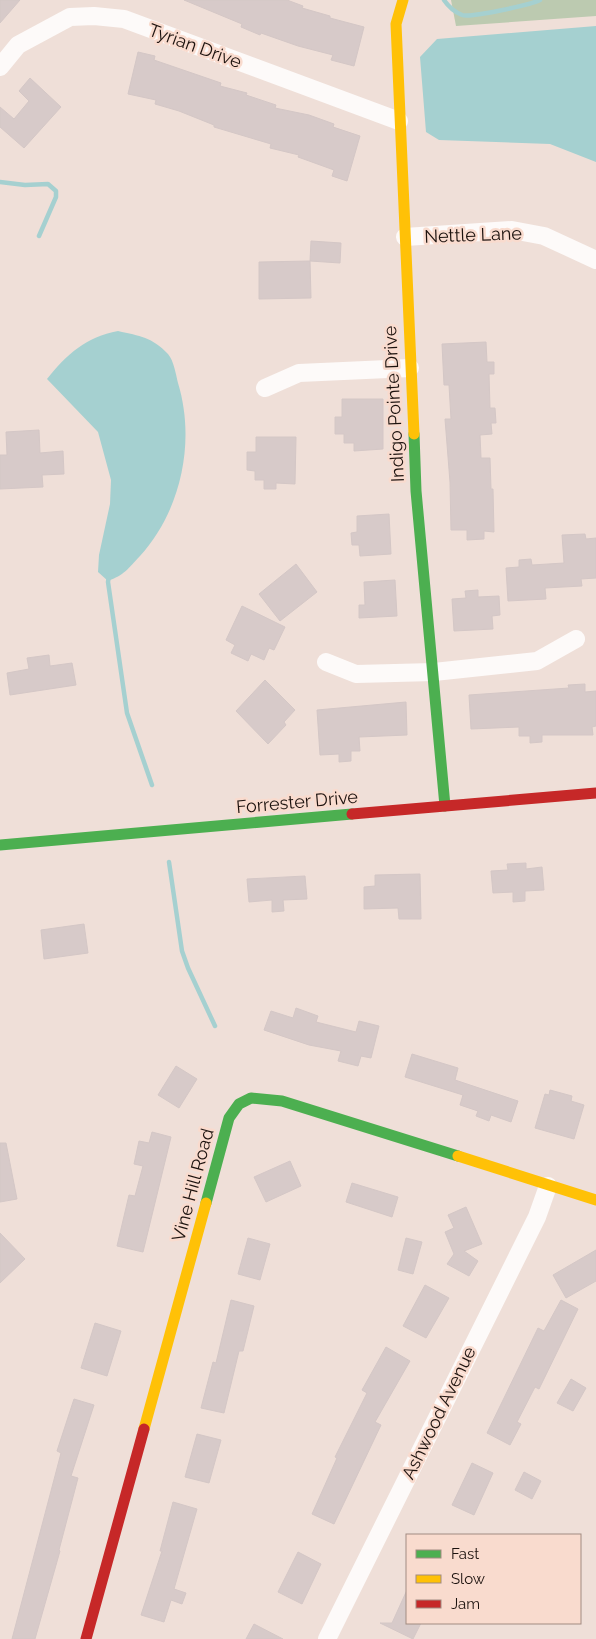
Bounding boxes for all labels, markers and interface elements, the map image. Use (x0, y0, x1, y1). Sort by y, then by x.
street label: Tyrian Drive (146, 19, 245, 72)
street label: Nettle Lane (424, 222, 523, 247)
street label: Indigo Pointe Drive (379, 325, 408, 483)
street label: Forrester Drive (235, 786, 359, 817)
street label: Vine Hill Road (167, 1126, 218, 1244)
street label: Ashwood Avenue (397, 1343, 480, 1483)
legend (406, 1534, 581, 1624)
text: Fast (451, 1545, 479, 1563)
text: Slow (451, 1570, 485, 1588)
text: Jam (451, 1595, 480, 1613)

